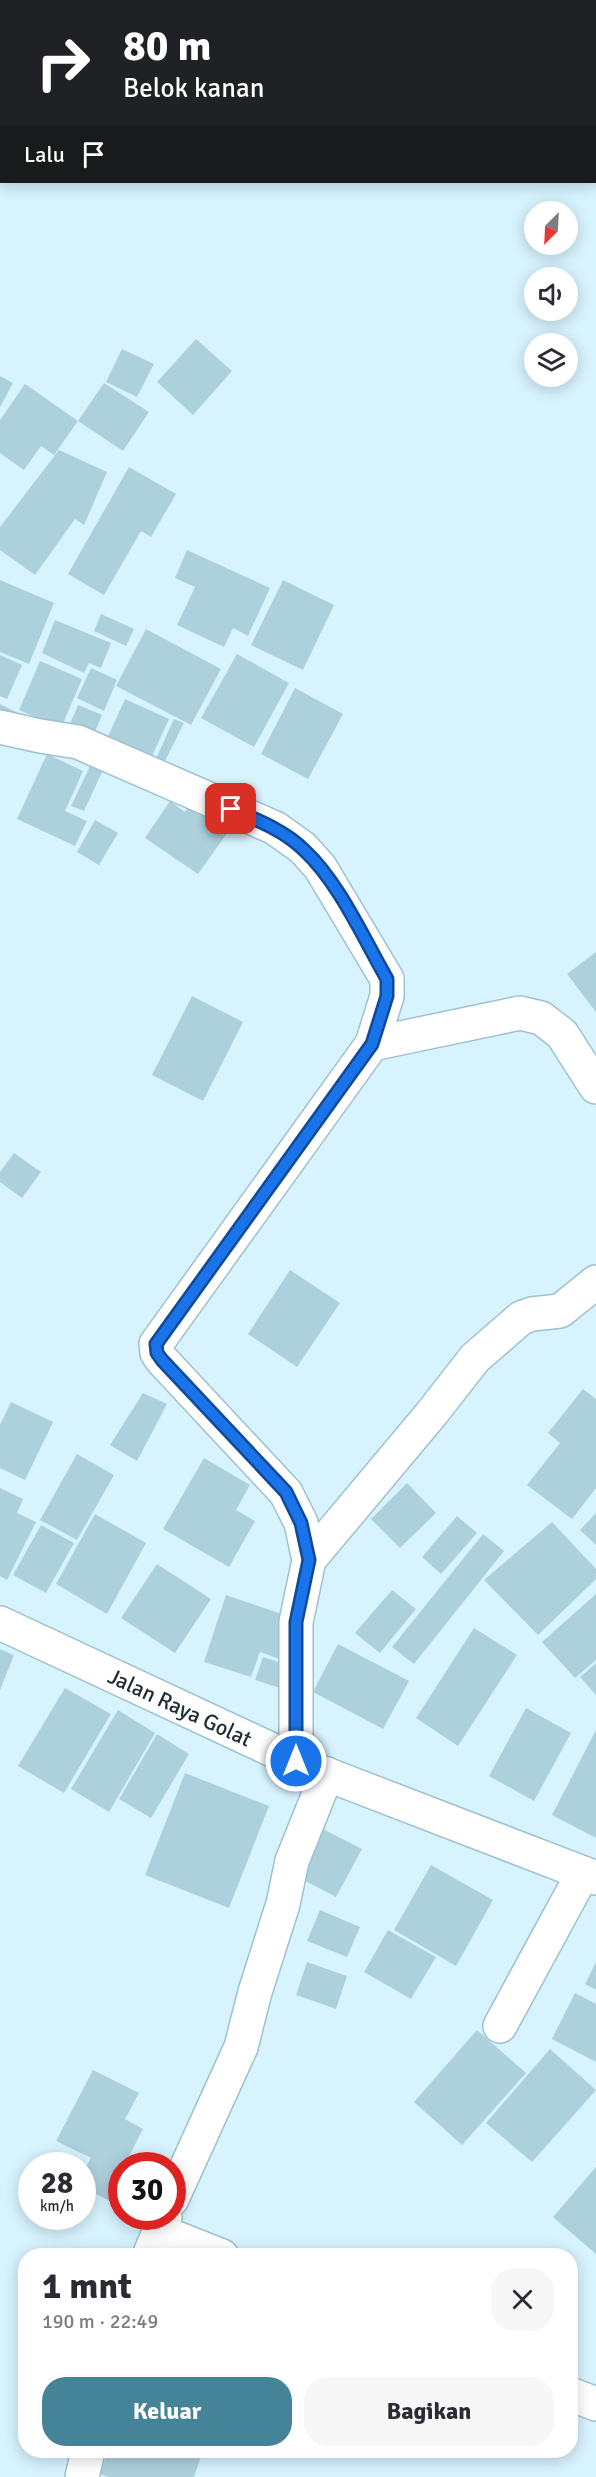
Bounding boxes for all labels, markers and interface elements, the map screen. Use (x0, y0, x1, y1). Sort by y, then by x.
text: 80 m (123, 21, 212, 72)
icon: right (24, 24, 102, 102)
text: Belok kanan (123, 72, 264, 105)
icon: arrive (77, 138, 110, 171)
text: Lalu (24, 141, 65, 168)
north arrow (524, 201, 578, 255)
map controls (524, 201, 578, 387)
button: sound (524, 267, 578, 321)
button: layers (524, 333, 578, 387)
pin (205, 783, 256, 834)
icon: arrive (214, 792, 247, 825)
street label: Jalan Raya Golat (104, 1662, 256, 1753)
position arrow (264, 1729, 328, 1793)
speed limit sign: 30 (108, 2152, 186, 2230)
text: 28 (41, 2165, 73, 2202)
text: km/h (40, 2197, 74, 2215)
text: 1 mnt (42, 2264, 132, 2309)
button: close (491, 2268, 554, 2331)
text: 190 m · 22:49 (42, 2309, 158, 2334)
button: Keluar (42, 2377, 292, 2446)
button: Bagikan (304, 2377, 554, 2446)

